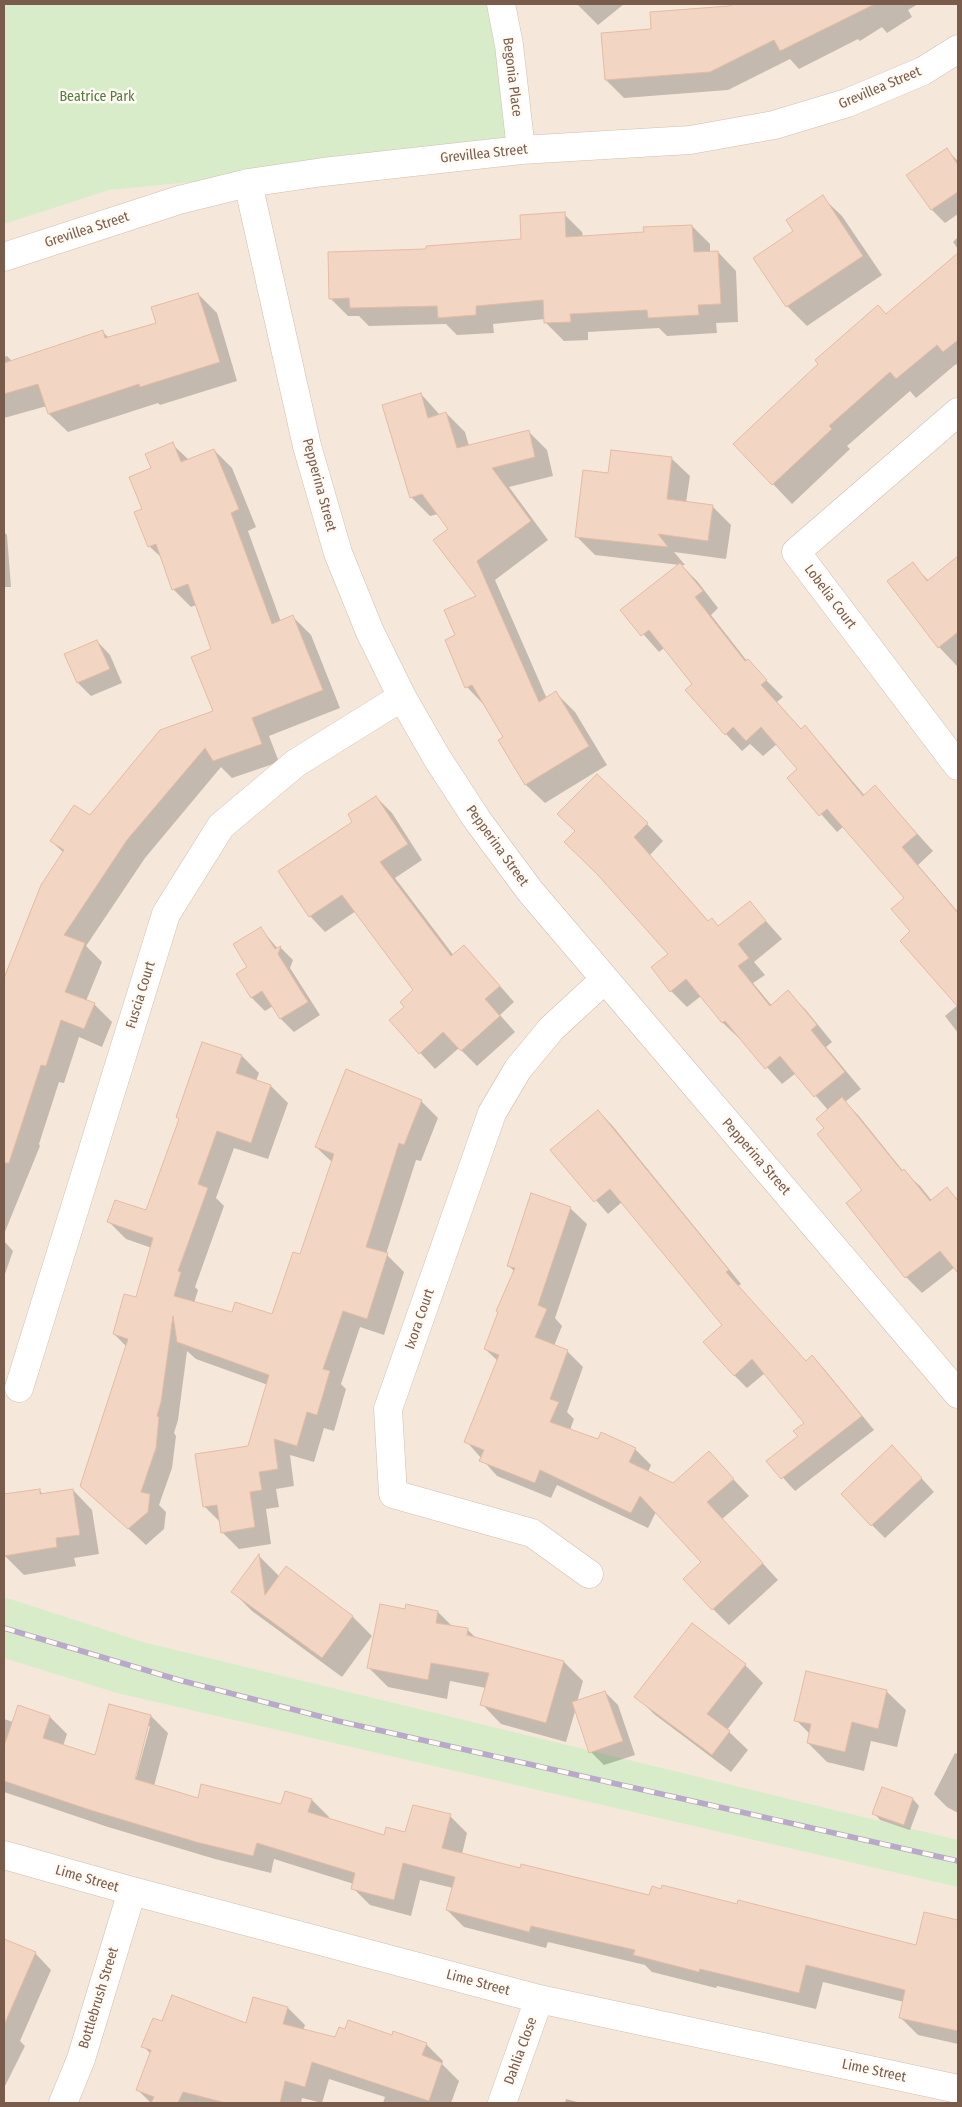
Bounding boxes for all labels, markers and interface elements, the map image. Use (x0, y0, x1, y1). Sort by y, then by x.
street label: Begonia Place (499, 36, 525, 118)
street label: Grevillea Street (836, 63, 924, 113)
park label: Beatrice Park (59, 89, 135, 105)
street label: Grevillea Street (439, 141, 529, 167)
street label: Grevillea Street (43, 208, 131, 252)
street label: Pepperina Street (298, 436, 340, 534)
street label: Lobelia Court (800, 562, 860, 632)
street label: Pepperina Street (462, 802, 532, 890)
street label: Fuscia Court (123, 959, 159, 1031)
street label: Pepperina Street (718, 1115, 794, 1199)
street label: Ixora Court (402, 1287, 438, 1351)
street label: Lime Street (53, 1862, 121, 1896)
street label: Bottlebrush Street (76, 1945, 122, 2051)
street label: Lime Street (444, 1966, 512, 2000)
street label: Dahlia Close (501, 2015, 541, 2087)
street label: Lime Street (840, 2056, 908, 2086)

